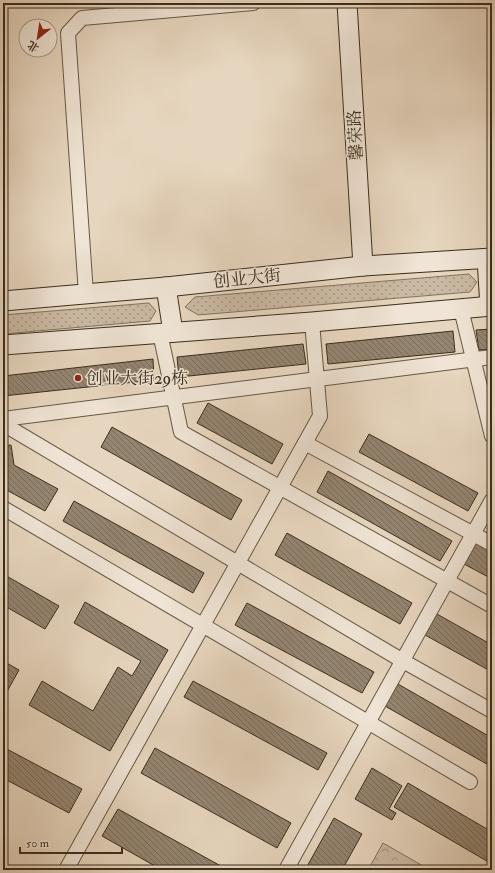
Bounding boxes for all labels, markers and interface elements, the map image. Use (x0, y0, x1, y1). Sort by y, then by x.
north arrow (18, 18, 58, 58)
text: 北 (25, 38, 41, 55)
street label: 馨荣路 (344, 109, 367, 161)
street label: 创业大街 (212, 265, 282, 292)
place label: 创业大街29栋 (86, 368, 188, 389)
marker: 创业大街29栋 (73, 373, 83, 383)
scale bar (20, 829, 122, 855)
text: 50 m (26, 836, 50, 851)

